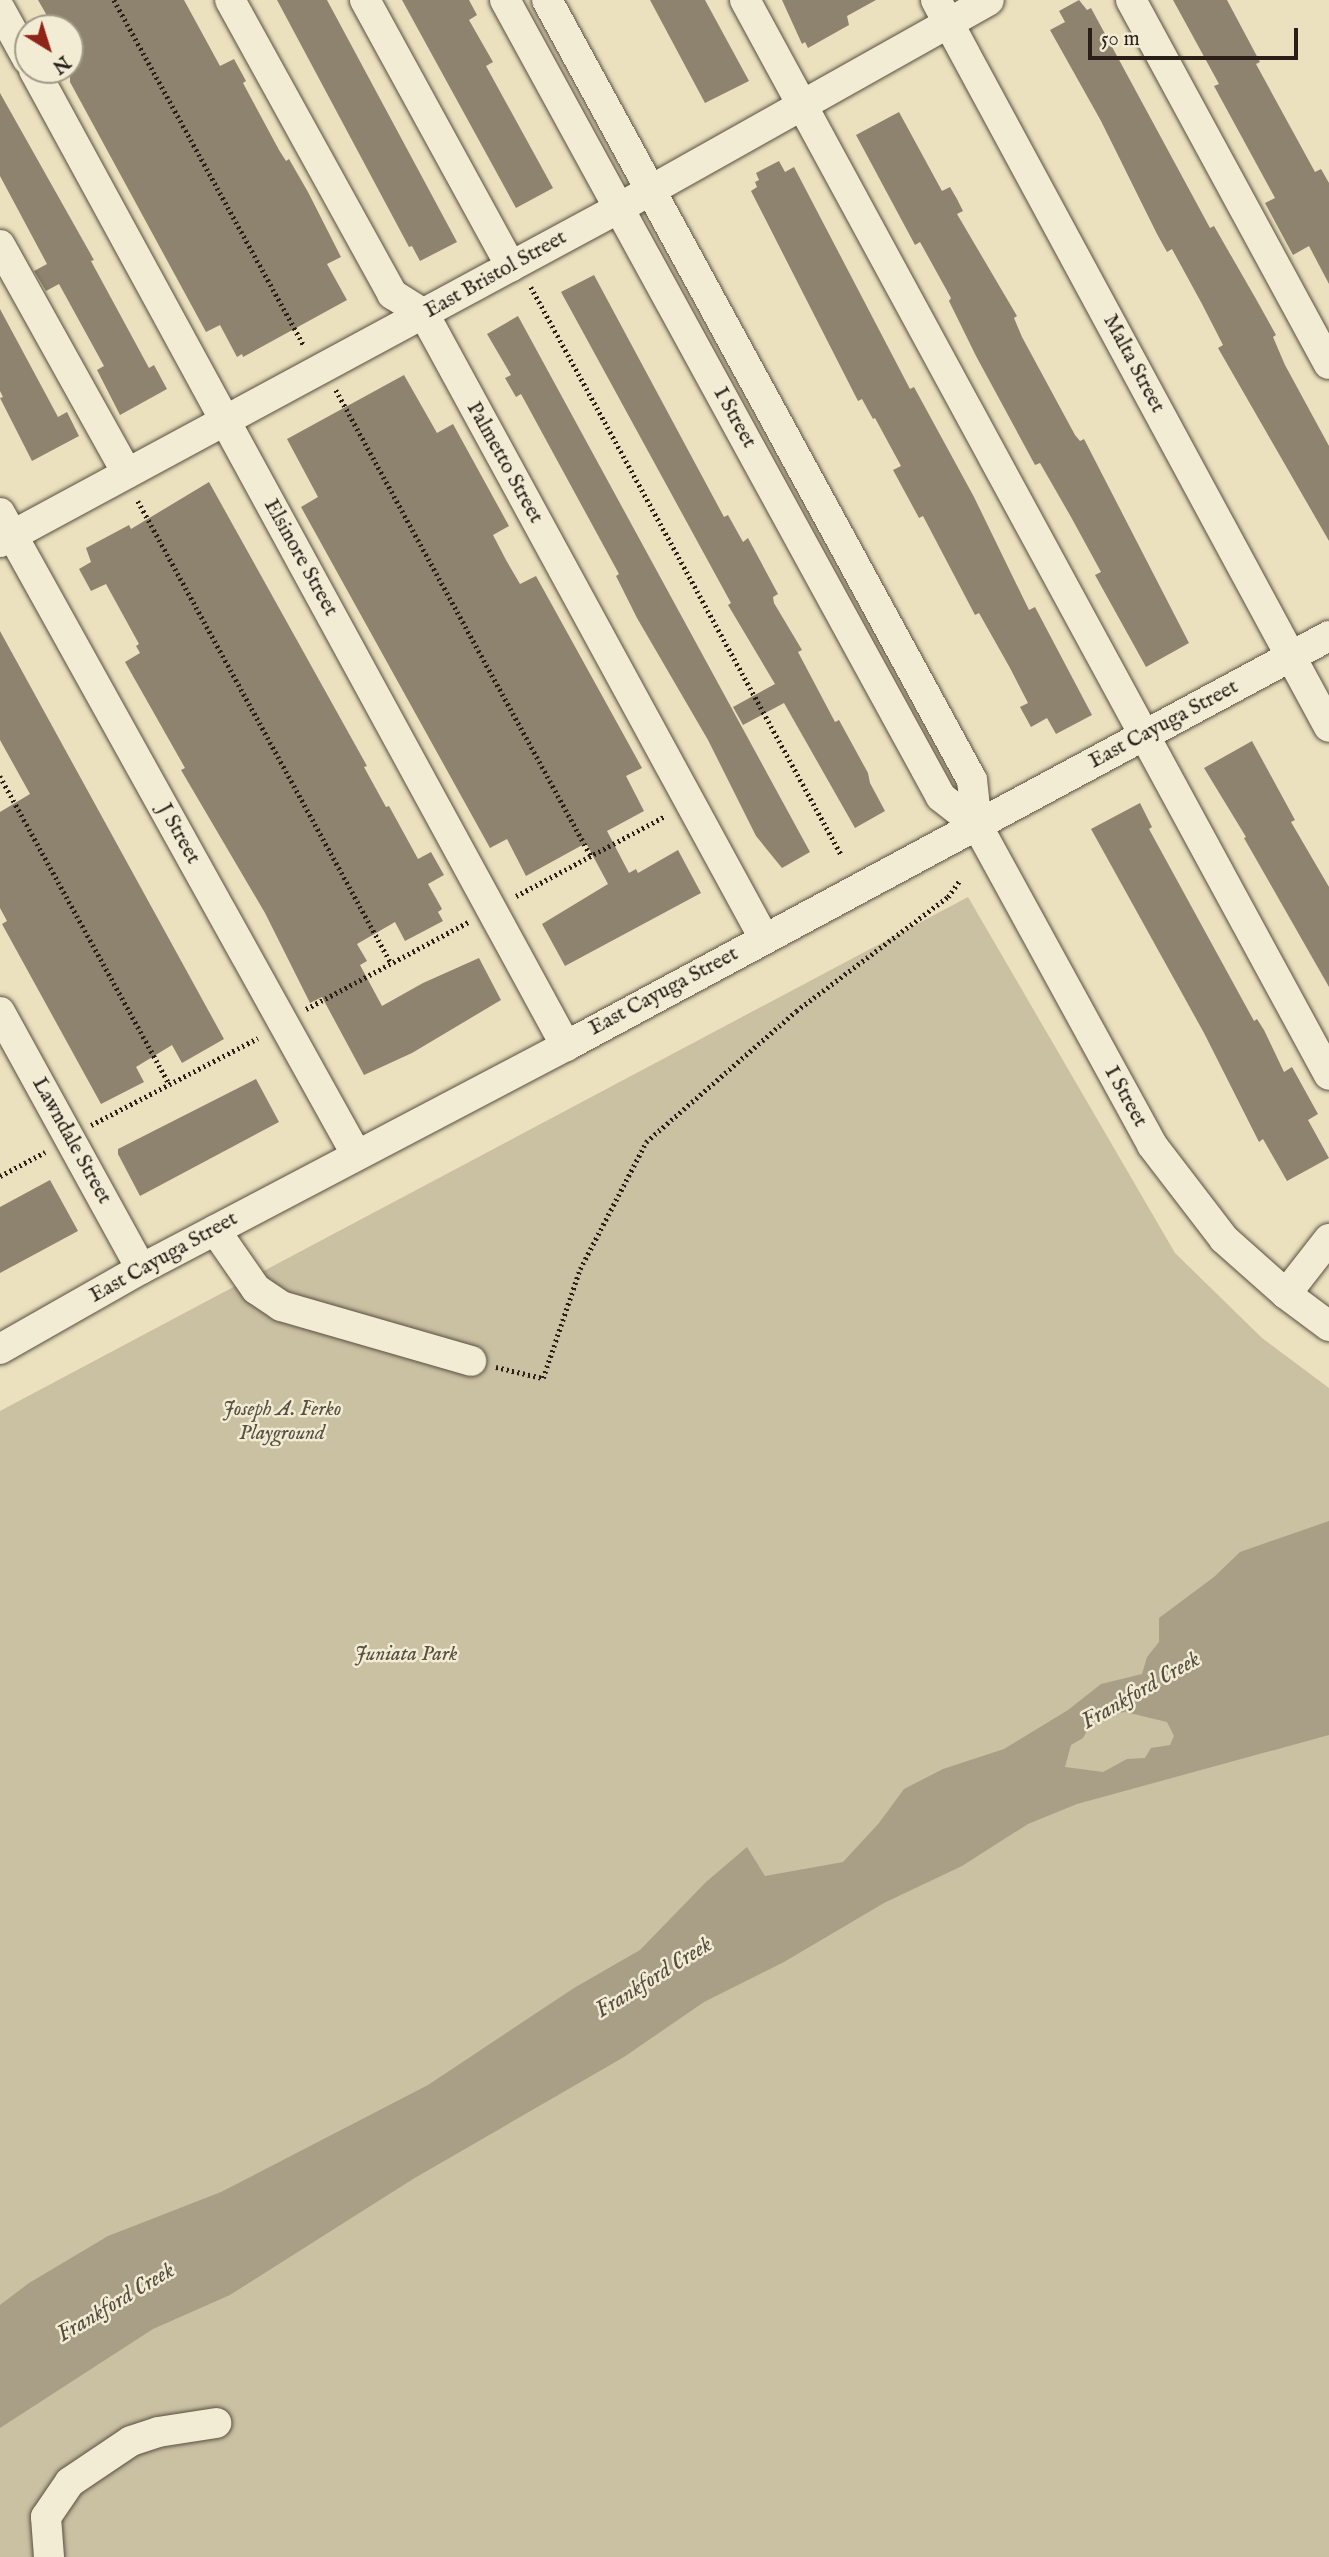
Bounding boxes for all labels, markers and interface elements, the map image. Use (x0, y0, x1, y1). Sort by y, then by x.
north arrow (14, 14, 84, 84)
scale bar (1091, 14, 1301, 58)
text: 50 m (1101, 26, 1140, 53)
text: N (47, 49, 75, 78)
street label: East Bristol Street (421, 226, 571, 324)
street label: Malta Street (1097, 311, 1169, 417)
street label: I Street (707, 383, 761, 453)
street label: Palmetto Street (460, 398, 548, 528)
street label: Elsinore Street (258, 495, 342, 621)
street label: East Cayuga Street (1085, 675, 1243, 775)
street label: J Street (151, 799, 205, 869)
street label: East Cayuga Street (585, 942, 743, 1042)
street label: I Street (1098, 1062, 1152, 1132)
street label: Lawndale Street (26, 1073, 116, 1209)
street label: East Cayuga Street (86, 1207, 242, 1309)
park label: Joseph A. Ferko Playground (223, 1397, 341, 1447)
park label: Juniata Park (355, 1642, 457, 1668)
water label: Frankford Creek (1077, 1646, 1205, 1736)
water label: Frankford Creek (590, 1931, 718, 2025)
water label: Frankford Creek (52, 2257, 180, 2349)

